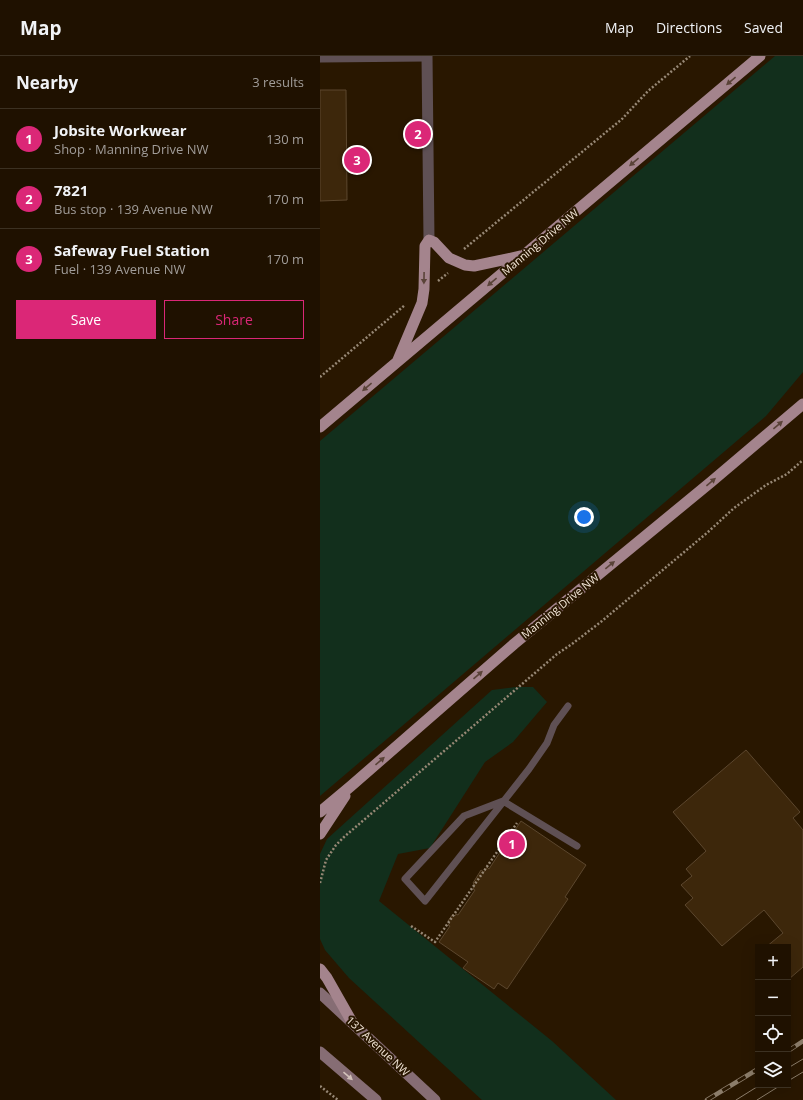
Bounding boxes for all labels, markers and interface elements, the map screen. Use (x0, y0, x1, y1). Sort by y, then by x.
text: Map (20, 15, 61, 41)
text: Map (605, 18, 634, 37)
text: Directions (656, 18, 722, 37)
text: Saved (744, 18, 783, 37)
text: Nearby (16, 71, 78, 94)
text: 3 results (252, 73, 304, 91)
one-way arrow (725, 77, 736, 86)
pin: 2 (405, 119, 431, 149)
text: Jobsite Workwear (54, 120, 187, 140)
text: 1 (25, 130, 33, 148)
text: 130 m (266, 130, 304, 148)
text: Shop · Manning Drive NW (54, 140, 209, 158)
pin: 3 (344, 145, 370, 175)
one-way arrow (629, 158, 639, 167)
text: 7821 (54, 180, 88, 200)
text: 2 (25, 190, 33, 208)
text: 170 m (266, 190, 304, 208)
text: Bus stop · 139 Avenue NW (54, 200, 213, 218)
street label: Manning Drive NW (498, 205, 581, 278)
text: Safeway Fuel Station (54, 240, 210, 260)
text: 3 (25, 250, 33, 268)
text: 170 m (266, 250, 304, 268)
text: Fuel · 139 Avenue NW (54, 260, 186, 278)
one-way arrow (421, 272, 428, 284)
one-way arrow (487, 278, 497, 287)
button: Save (16, 300, 156, 339)
button: Share (164, 300, 304, 339)
one-way arrow (362, 383, 373, 392)
one-way arrow (773, 421, 784, 430)
one-way arrow (705, 478, 716, 487)
your location (574, 507, 594, 527)
one-way arrow (605, 560, 615, 569)
street label: Manning Drive NW (518, 570, 602, 642)
one-way arrow (473, 671, 483, 680)
one-way arrow (375, 756, 385, 765)
pin: 1 (499, 829, 525, 859)
map controls (755, 944, 791, 1088)
button: + (755, 944, 791, 980)
button: − (755, 980, 791, 1016)
street label: 137 Avenue NW (343, 1012, 413, 1079)
button: locate (755, 1016, 791, 1052)
button: layers (755, 1052, 791, 1088)
one-way arrow (343, 1071, 353, 1080)

